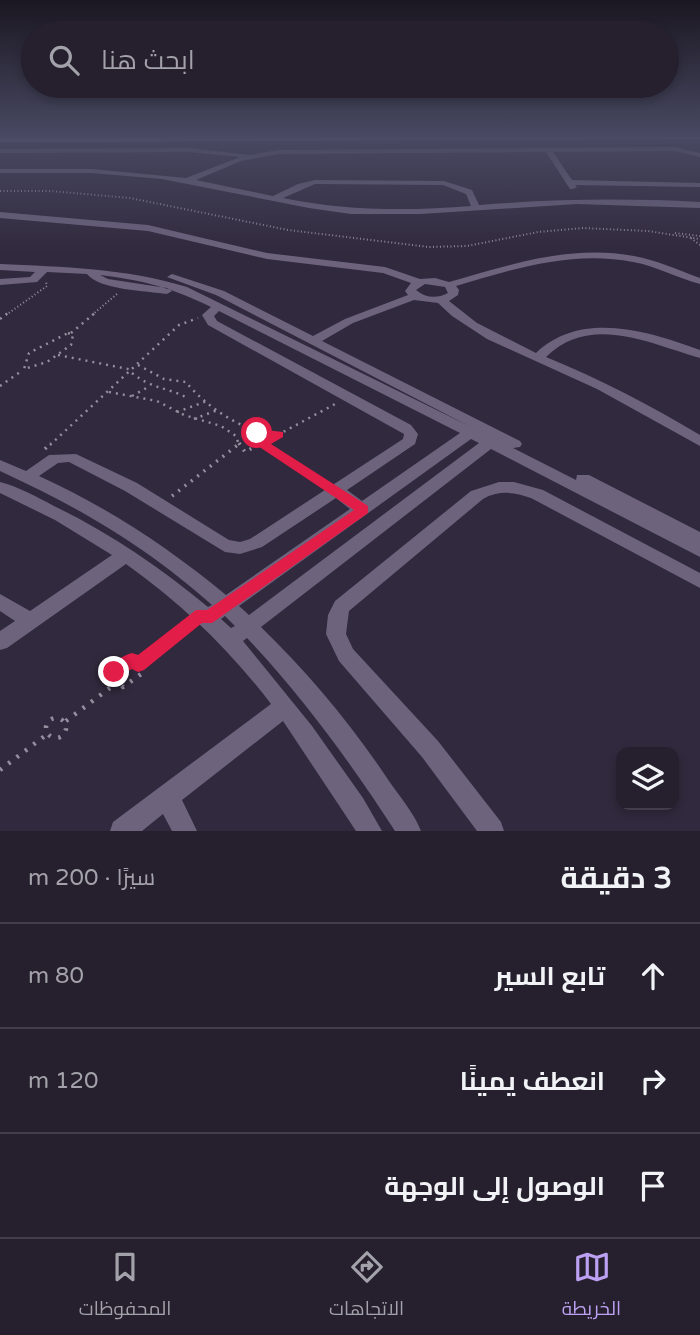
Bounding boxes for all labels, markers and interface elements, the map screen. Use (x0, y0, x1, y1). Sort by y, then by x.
search box (21, 21, 679, 98)
icon: search (45, 41, 83, 79)
text: ابحث هنا (101, 45, 195, 76)
route start (241, 417, 272, 448)
route end (98, 656, 129, 687)
map controls (616, 747, 679, 810)
button: layers (616, 747, 679, 810)
text: 3 دقيقة (561, 860, 672, 897)
text: سيرًا · 200 m (28, 864, 155, 892)
icon: ahead (634, 957, 672, 995)
text: تابع السير (495, 961, 605, 992)
text: 80 m (28, 962, 84, 990)
icon: right (634, 1062, 672, 1100)
text: انعطف يمينًا (460, 1066, 605, 1097)
text: 120 m (28, 1067, 98, 1095)
icon: arrive (634, 1167, 672, 1205)
text: الوصول إلى الوجهة (384, 1171, 605, 1202)
tab: المحفوظات (79, 1248, 171, 1326)
tab: الاتجاهات (329, 1248, 404, 1326)
tab: الخريطة (562, 1248, 621, 1326)

